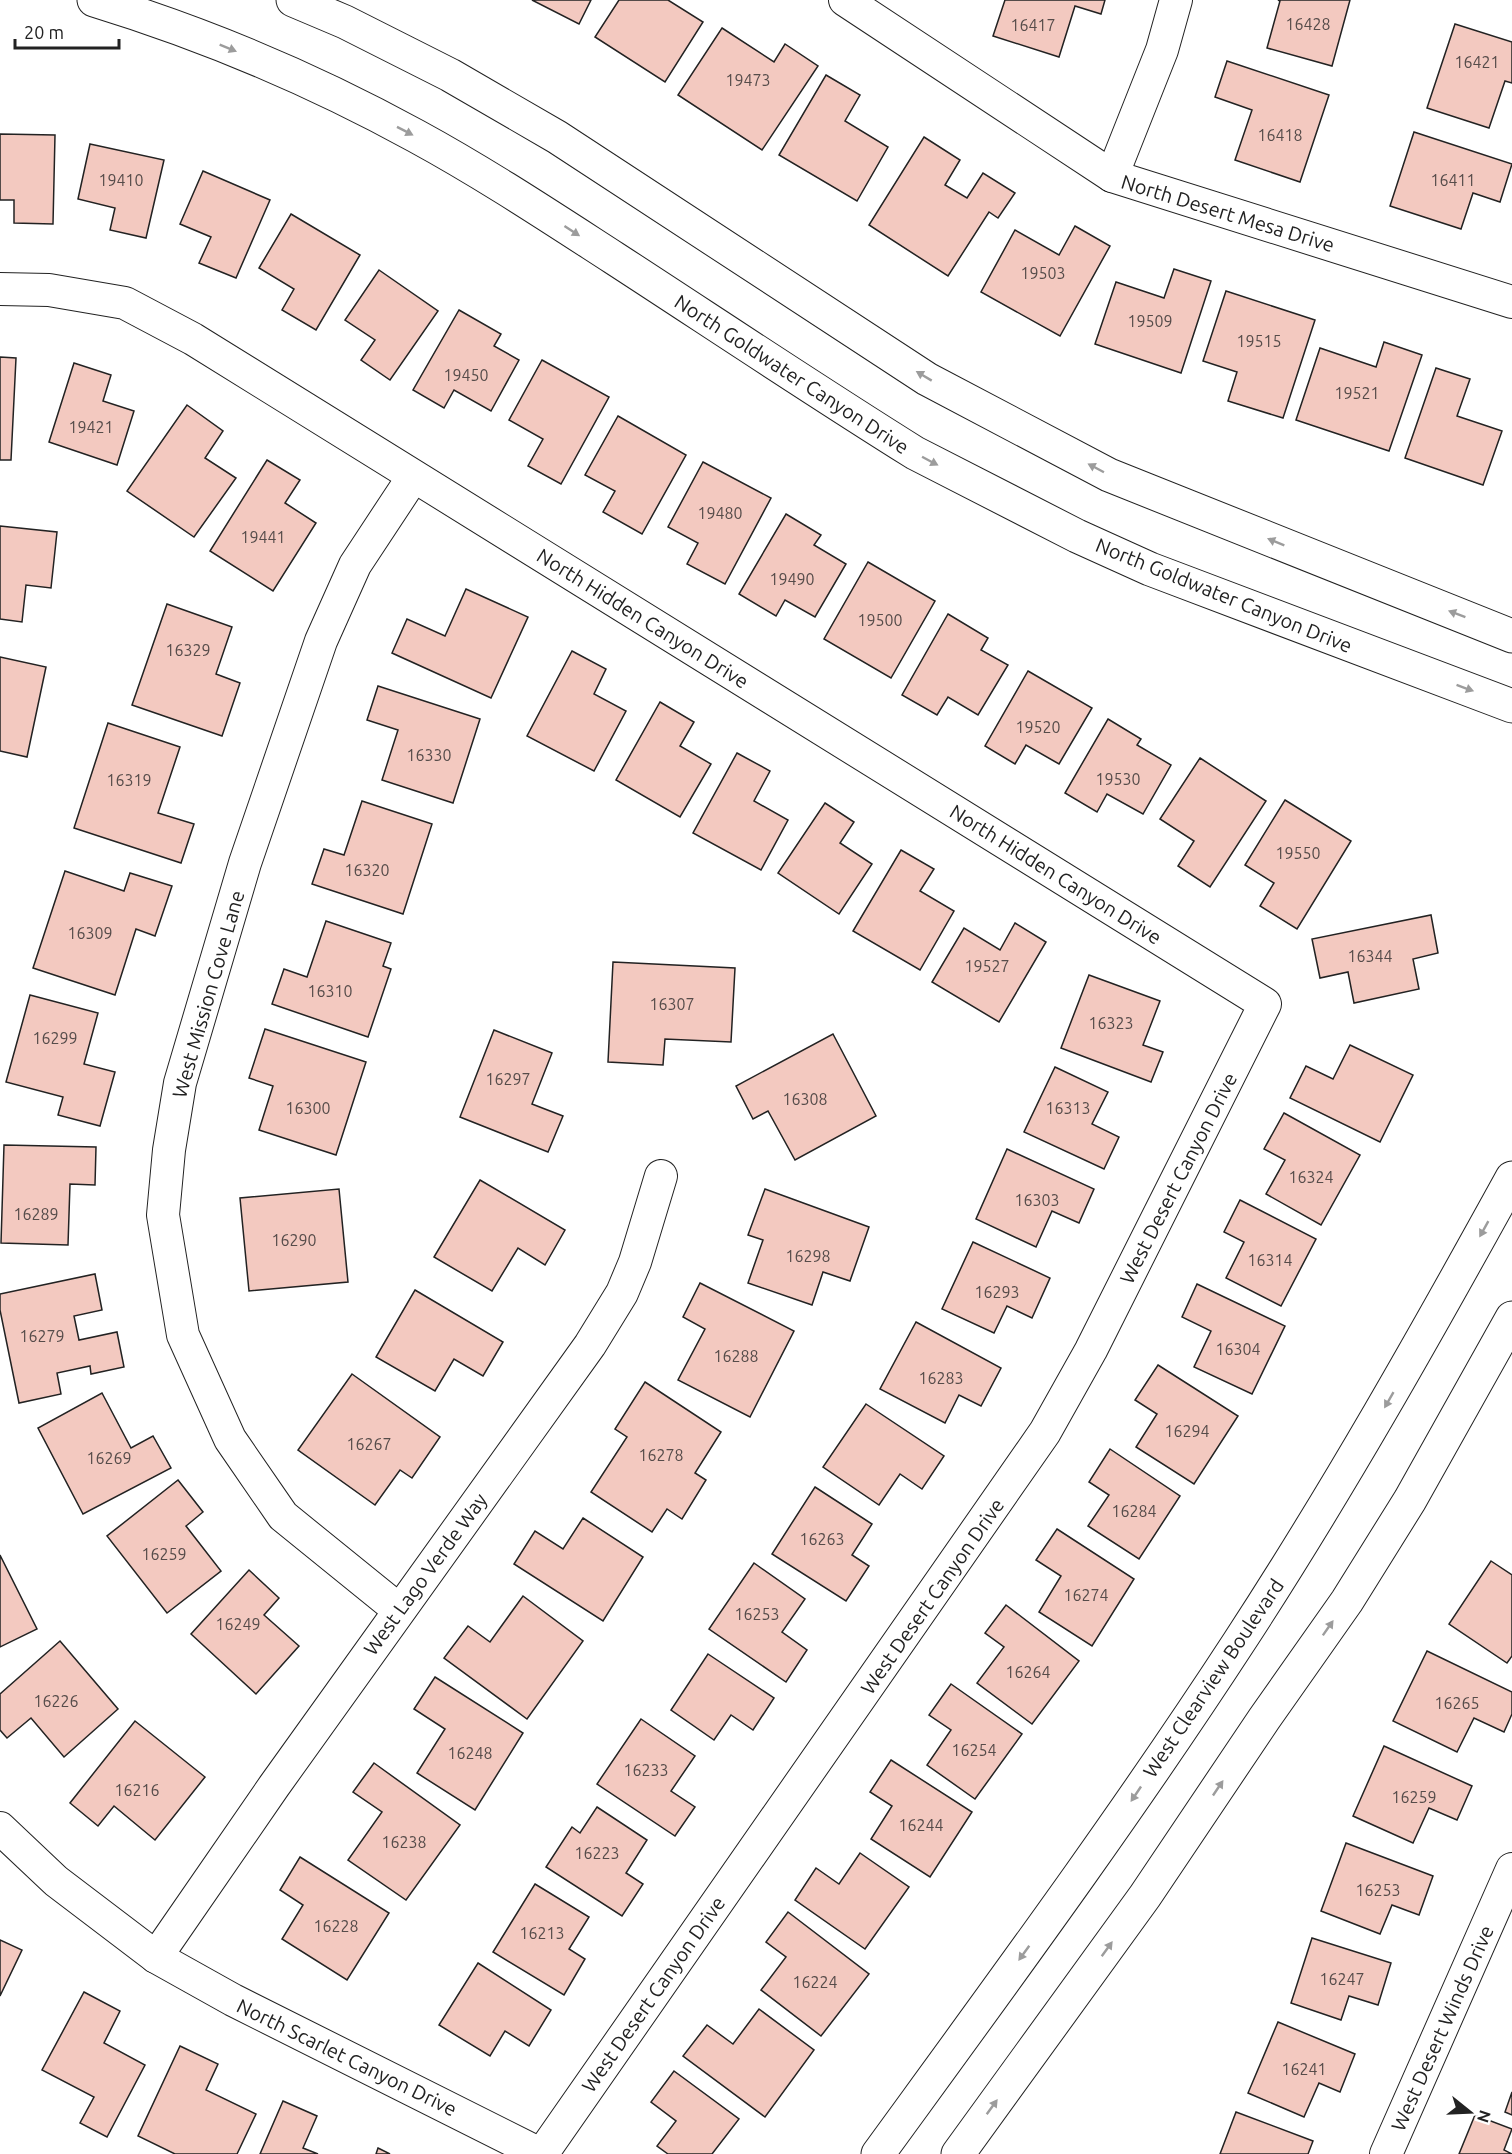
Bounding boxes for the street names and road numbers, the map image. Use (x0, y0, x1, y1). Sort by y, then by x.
street label: North Desert Mesa Drive (1119, 170, 1337, 256)
street label: North Goldwater Canyon Drive (671, 290, 913, 458)
street label: North Goldwater Canyon Drive (1092, 533, 1356, 657)
street label: North Hidden Canyon Drive (533, 543, 753, 693)
street label: North Hidden Canyon Drive (946, 799, 1166, 949)
street label: West Mission Cove Lane (167, 888, 249, 1100)
street label: West Desert Canyon Drive (1115, 1069, 1241, 1287)
street label: West Lago Verde Way (359, 1488, 492, 1659)
street label: West Desert Canyon Drive (856, 1494, 1008, 1698)
street label: West Clearview Boulevard (1138, 1574, 1288, 1782)
street label: West Desert Canyon Drive (577, 1892, 729, 2096)
street label: West Desert Winds Drive (1386, 1922, 1498, 2134)
street label: North Scarlet Canyon Drive (233, 1994, 461, 2120)

